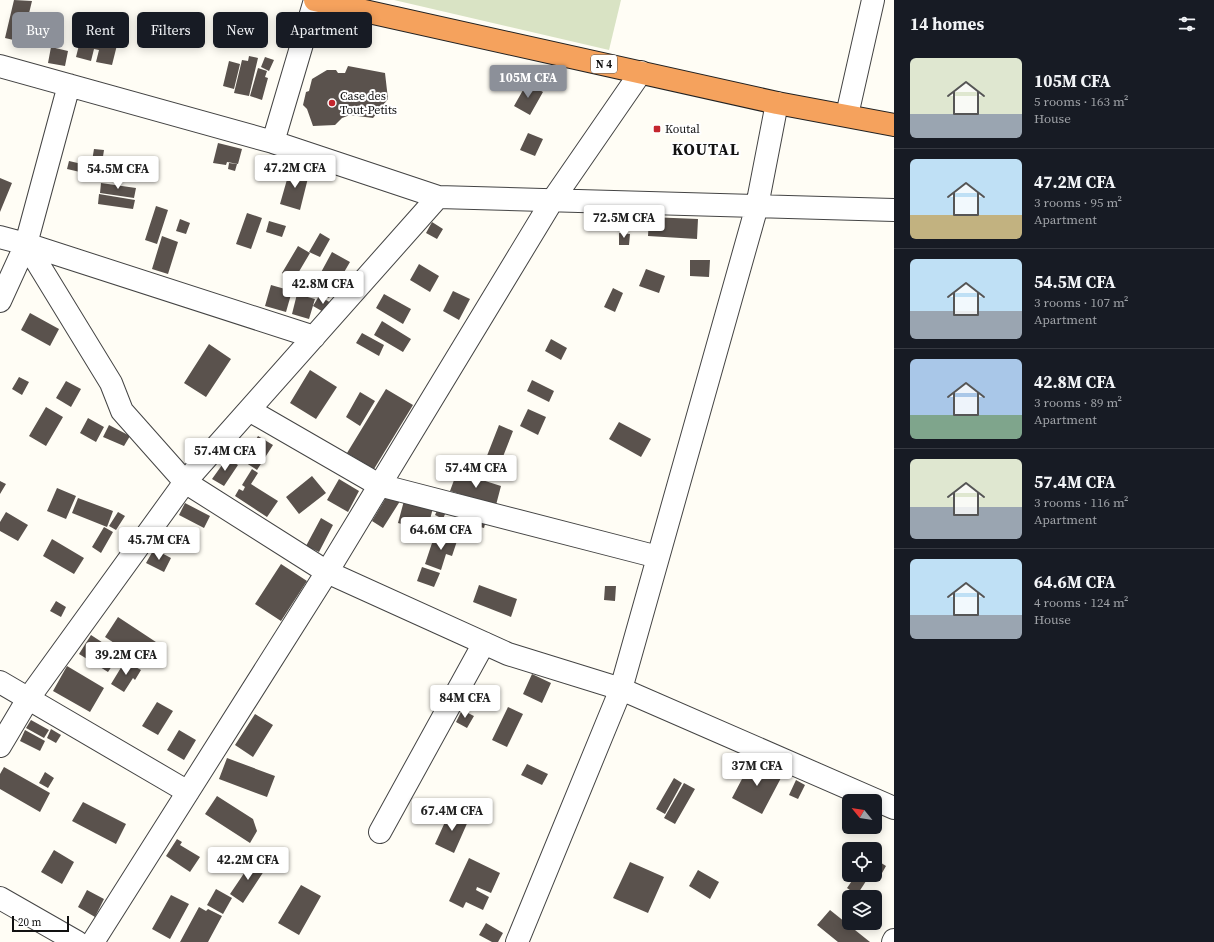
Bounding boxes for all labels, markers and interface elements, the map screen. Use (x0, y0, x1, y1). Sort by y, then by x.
chip: Buy (12, 12, 64, 48)
chip: Rent (72, 12, 129, 48)
chip: Filters (137, 12, 205, 48)
chip: New (213, 12, 268, 48)
chip: Apartment (276, 12, 372, 48)
text: 14 homes (910, 12, 984, 36)
icon: filters (1176, 13, 1198, 35)
road number: N 4 (591, 55, 617, 73)
pin: 105M CFA (487, 65, 569, 99)
text: 105M CFA (499, 69, 557, 86)
text: 105M CFA (1034, 69, 1111, 93)
icon: home (942, 74, 990, 122)
place label: Case des Tout-Petits (340, 88, 397, 118)
text: 5 rooms · 163 m² (1034, 93, 1129, 110)
marker: Case des Tout-Petits (327, 98, 337, 108)
text: House (1034, 110, 1071, 127)
place label: Koutal (665, 121, 700, 137)
marker: Koutal (652, 124, 662, 134)
district label: KOUTAL (672, 138, 740, 160)
pin: 47.2M CFA (249, 155, 341, 189)
pin: 54.5M CFA (72, 156, 164, 190)
text: 47.2M CFA (264, 159, 326, 176)
text: 54.5M CFA (87, 160, 149, 177)
text: 47.2M CFA (1034, 170, 1116, 194)
icon: home (942, 175, 990, 223)
text: 3 rooms · 95 m² (1034, 194, 1122, 211)
pin: 72.5M CFA (578, 205, 670, 239)
text: 72.5M CFA (593, 209, 655, 226)
text: Apartment (1034, 211, 1097, 228)
text: 54.5M CFA (1034, 270, 1116, 294)
pin: 42.8M CFA (277, 271, 369, 305)
text: 42.8M CFA (292, 275, 354, 292)
icon: home (942, 275, 990, 323)
text: 3 rooms · 107 m² (1034, 294, 1129, 311)
text: Apartment (1034, 311, 1097, 328)
text: 42.8M CFA (1034, 370, 1116, 394)
icon: home (942, 375, 990, 423)
text: 3 rooms · 89 m² (1034, 394, 1122, 411)
text: Apartment (1034, 411, 1097, 428)
pin: 57.4M CFA (179, 438, 271, 472)
text: 57.4M CFA (194, 442, 256, 459)
pin: 57.4M CFA (430, 455, 522, 489)
text: 57.4M CFA (445, 459, 507, 476)
text: 57.4M CFA (1034, 470, 1116, 494)
icon: home (942, 475, 990, 523)
text: 3 rooms · 116 m² (1034, 494, 1129, 511)
text: Apartment (1034, 511, 1097, 528)
pin: 64.6M CFA (395, 517, 487, 551)
text: 64.6M CFA (410, 521, 472, 538)
pin: 45.7M CFA (113, 527, 205, 561)
text: 45.7M CFA (128, 531, 190, 548)
text: 64.6M CFA (1034, 570, 1116, 594)
icon: home (942, 575, 990, 623)
text: 4 rooms · 124 m² (1034, 594, 1129, 611)
text: House (1034, 611, 1071, 628)
pin: 39.2M CFA (80, 642, 172, 676)
text: 39.2M CFA (95, 646, 157, 663)
pin: 84M CFA (428, 685, 502, 719)
text: 84M CFA (439, 689, 491, 706)
pin: 37M CFA (720, 753, 794, 787)
text: 37M CFA (731, 757, 783, 774)
north arrow (842, 794, 882, 834)
map controls (842, 794, 882, 930)
pin: 67.4M CFA (406, 798, 498, 832)
text: 67.4M CFA (421, 802, 483, 819)
button: locate (842, 842, 882, 882)
pin: 42.2M CFA (202, 847, 294, 881)
text: 42.2M CFA (217, 851, 279, 868)
button: layers (842, 890, 882, 930)
scale bar (12, 914, 69, 933)
text: 20 m (18, 915, 41, 930)

